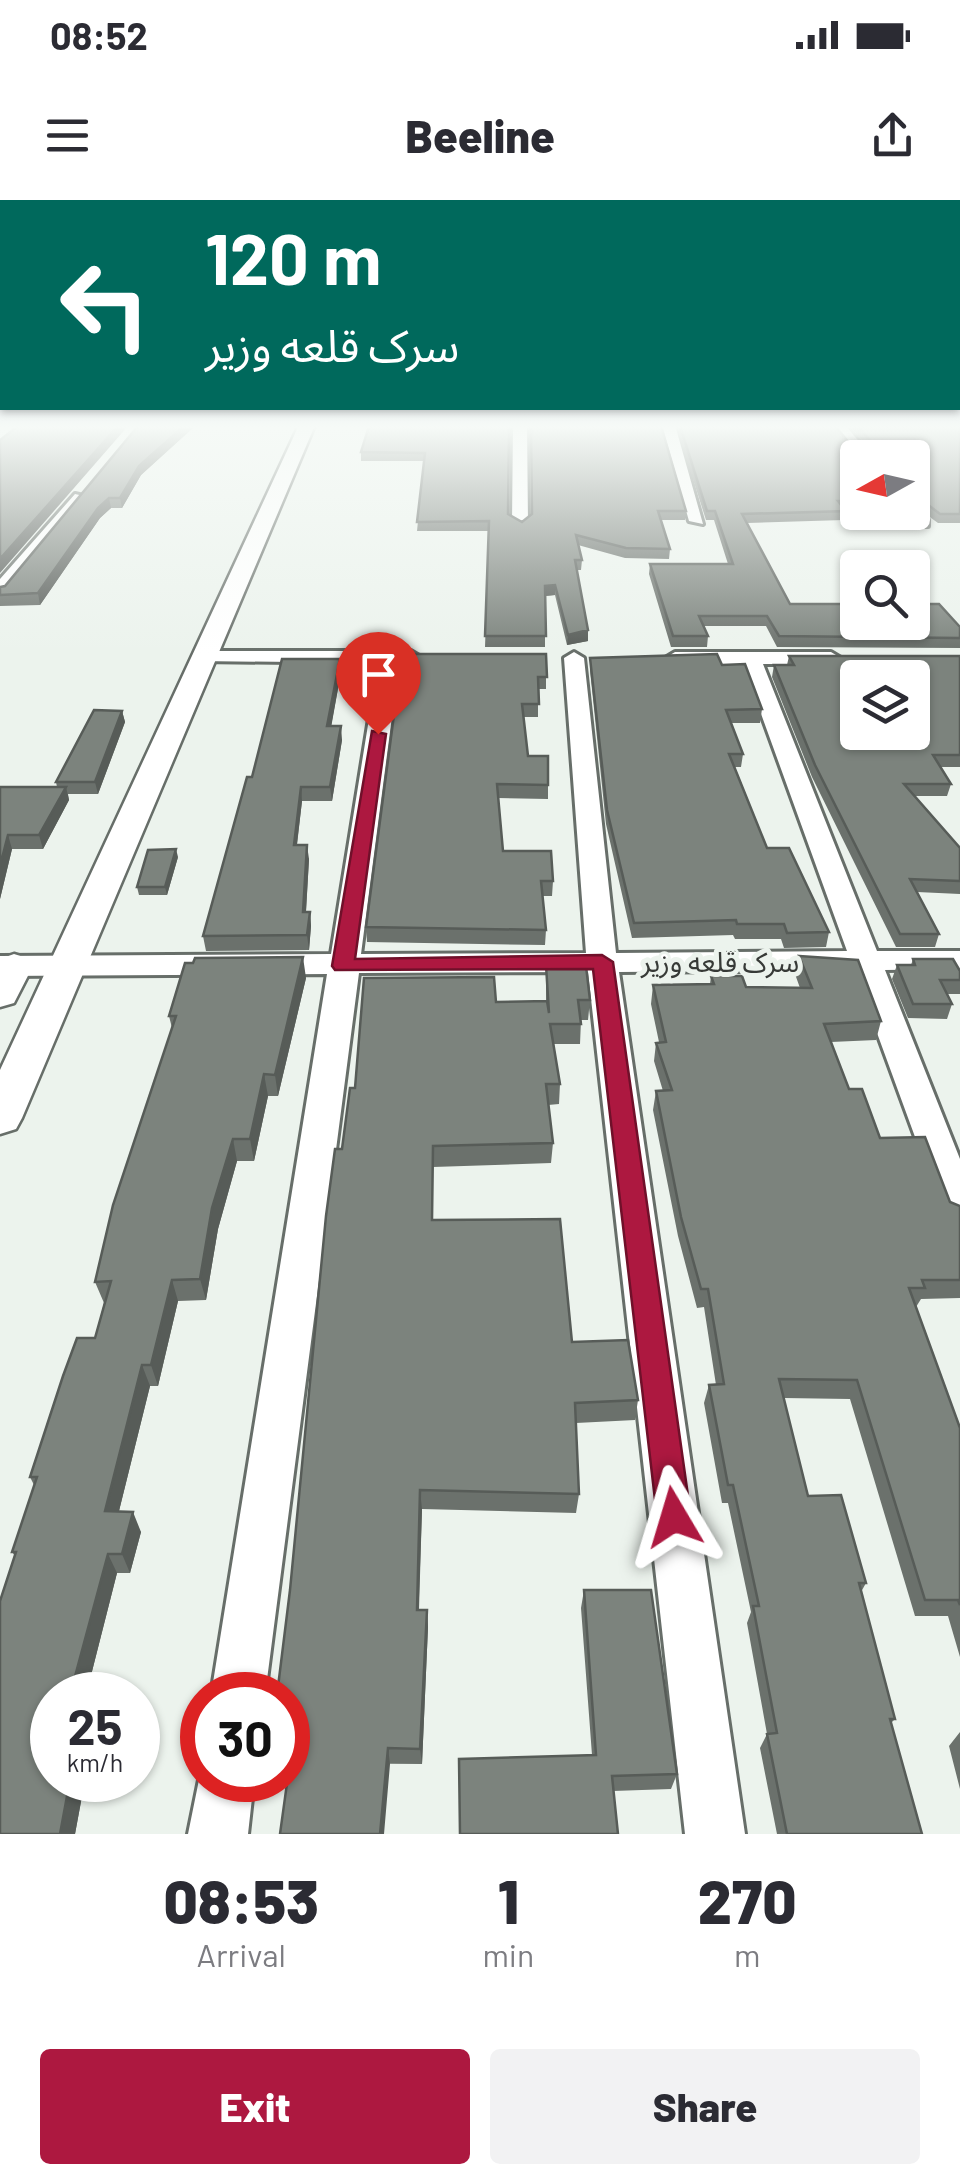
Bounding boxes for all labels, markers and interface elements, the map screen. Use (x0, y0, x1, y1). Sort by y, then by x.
text: 08:52 (50, 12, 148, 58)
icon: menu (40, 108, 95, 163)
text: Beeline (405, 108, 555, 162)
icon: share (865, 108, 920, 163)
text: 120 m (205, 215, 381, 299)
icon: left (40, 240, 170, 370)
text: سرک قلعه وزیر (205, 317, 459, 371)
north arrow (840, 440, 930, 530)
map controls (840, 440, 930, 750)
button: search (840, 550, 930, 640)
pin (336, 632, 421, 735)
icon: arrive (351, 647, 406, 702)
button: layers (840, 660, 930, 750)
street label: سرک قلعه وزیر (640, 944, 799, 979)
position arrow (622, 1465, 726, 1569)
speed limit sign: 30 (180, 1672, 310, 1802)
text: 25 (68, 1695, 122, 1755)
text: km/h (67, 1747, 123, 1777)
text: 08:53 (164, 1864, 319, 1936)
text: 1 (498, 1864, 519, 1936)
text: 270 (698, 1864, 796, 1936)
text: Arrival (196, 1935, 286, 1973)
text: min (482, 1935, 534, 1973)
text: m (734, 1935, 760, 1973)
button: Exit (40, 2049, 470, 2164)
button: Share (490, 2049, 920, 2164)

